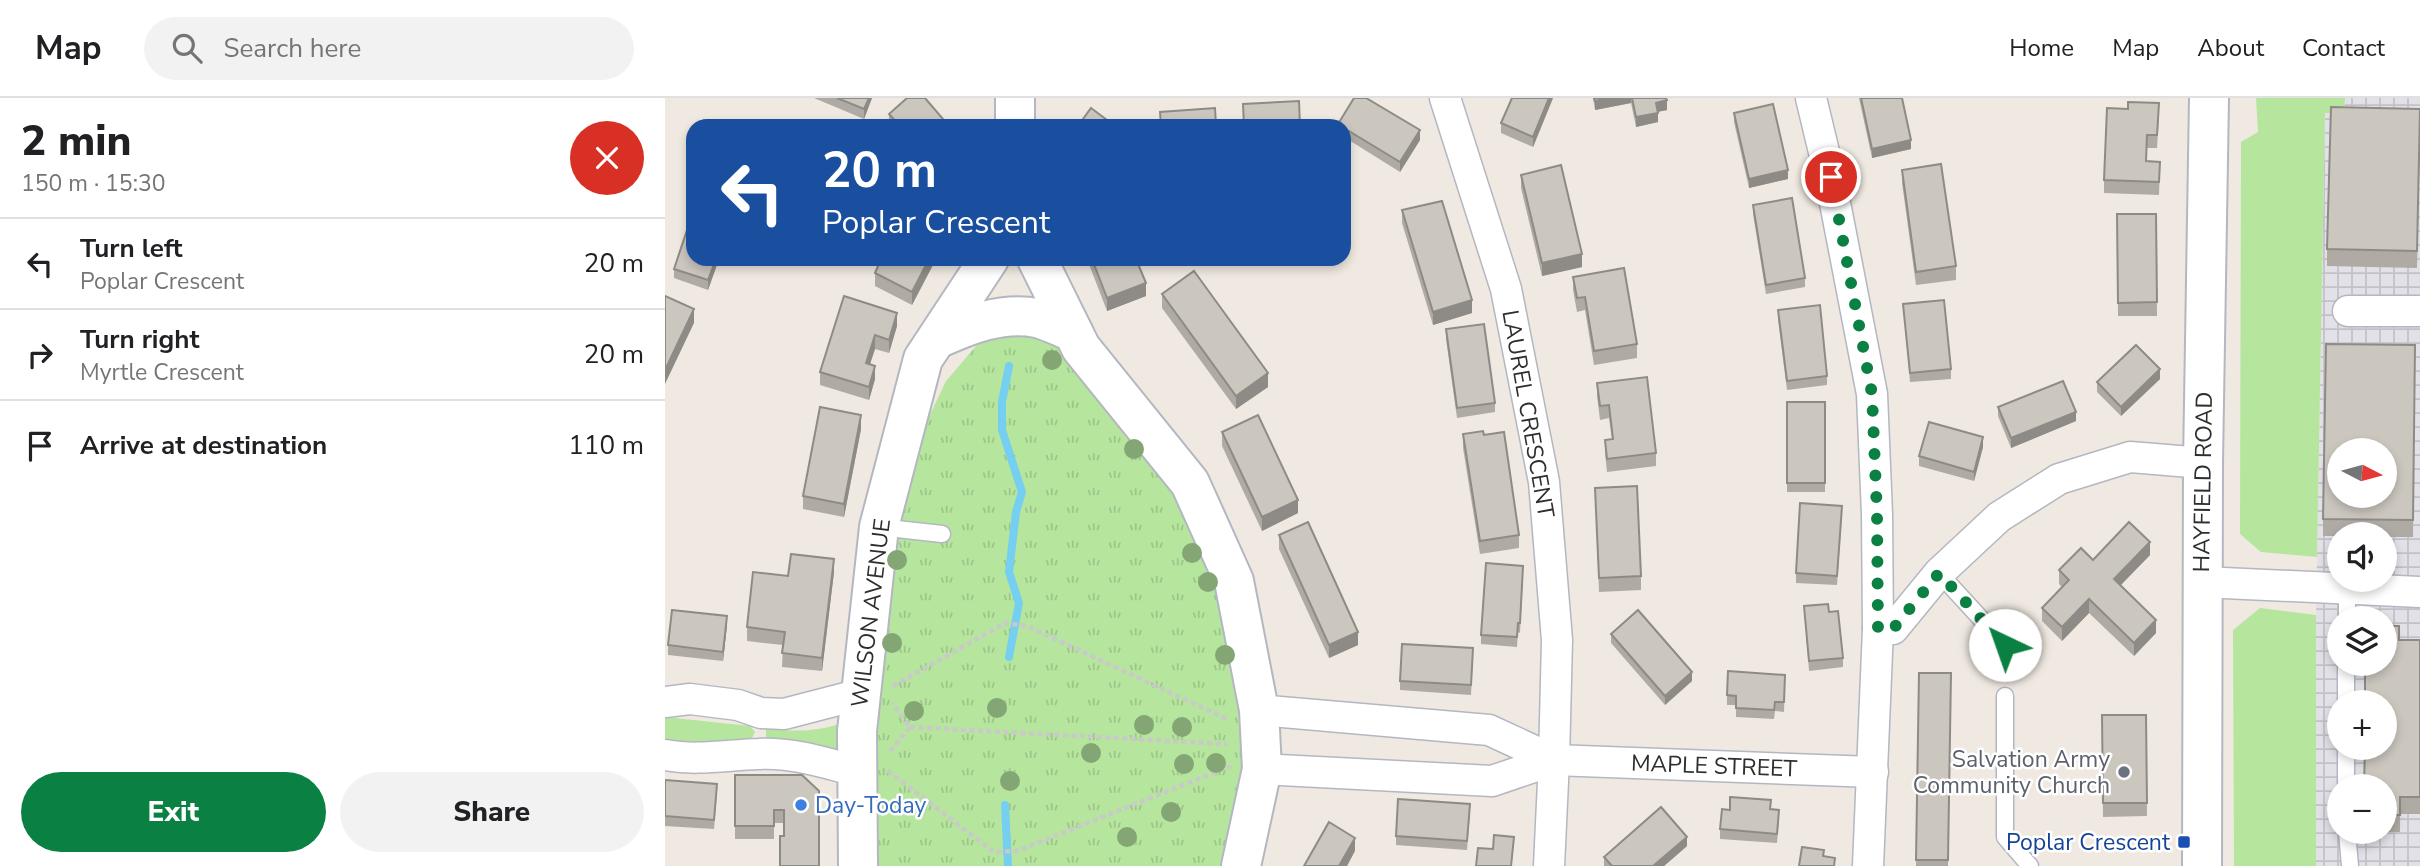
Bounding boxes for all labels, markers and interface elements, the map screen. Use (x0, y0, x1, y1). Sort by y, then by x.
search box (144, 17, 634, 80)
text: Map (35, 26, 102, 71)
icon: search (168, 29, 206, 67)
text: Search here (224, 31, 361, 66)
text: Home (2009, 32, 2074, 64)
text: Map (2112, 32, 2159, 64)
text: About (2197, 32, 2264, 64)
text: Contact (2302, 32, 2385, 64)
text: 2 min (21, 113, 131, 170)
button: close (570, 121, 644, 195)
text: 20 m (822, 137, 937, 204)
icon: left (707, 147, 798, 238)
pin (1801, 147, 1861, 207)
icon: arrive (1812, 158, 1850, 196)
text: 150 m · 15:30 (21, 168, 166, 199)
text: Poplar Crescent (822, 201, 1050, 244)
text: Turn left (80, 231, 183, 266)
icon: left (21, 245, 59, 283)
text: 20 m (584, 246, 644, 281)
text: Poplar Crescent (80, 266, 244, 297)
street label: LAUREL CRESCENT (1494, 308, 1562, 521)
text: Turn right (80, 322, 199, 357)
icon: right (21, 336, 59, 374)
text: 20 m (584, 337, 644, 372)
text: Myrtle Crescent (80, 357, 244, 388)
street label: HAYFIELD ROAD (2186, 391, 2220, 573)
icon: arrive (21, 427, 59, 465)
text: Arrive at destination (80, 428, 327, 463)
text: 110 m (568, 428, 644, 463)
north arrow (2327, 438, 2397, 508)
map controls (2327, 438, 2397, 844)
street label: WILSON AVENUE (844, 517, 898, 709)
button: sound (2327, 522, 2397, 592)
button: layers (2327, 606, 2397, 676)
position arrow (1968, 608, 2042, 682)
button: + (2327, 690, 2397, 760)
place label: Salvation Army Community Church (1913, 744, 2110, 801)
street label: MAPLE STREET (1630, 748, 1798, 784)
marker: Salvation Army Community Church (2116, 764, 2132, 780)
button: Exit (21, 772, 326, 852)
button: Share (340, 772, 644, 852)
button: − (2327, 774, 2397, 844)
place label: Day-Today (815, 790, 927, 821)
marker: Day-Today (793, 797, 809, 813)
place label: Poplar Crescent (2006, 827, 2171, 858)
marker: Poplar Crescent (2176, 834, 2192, 850)

